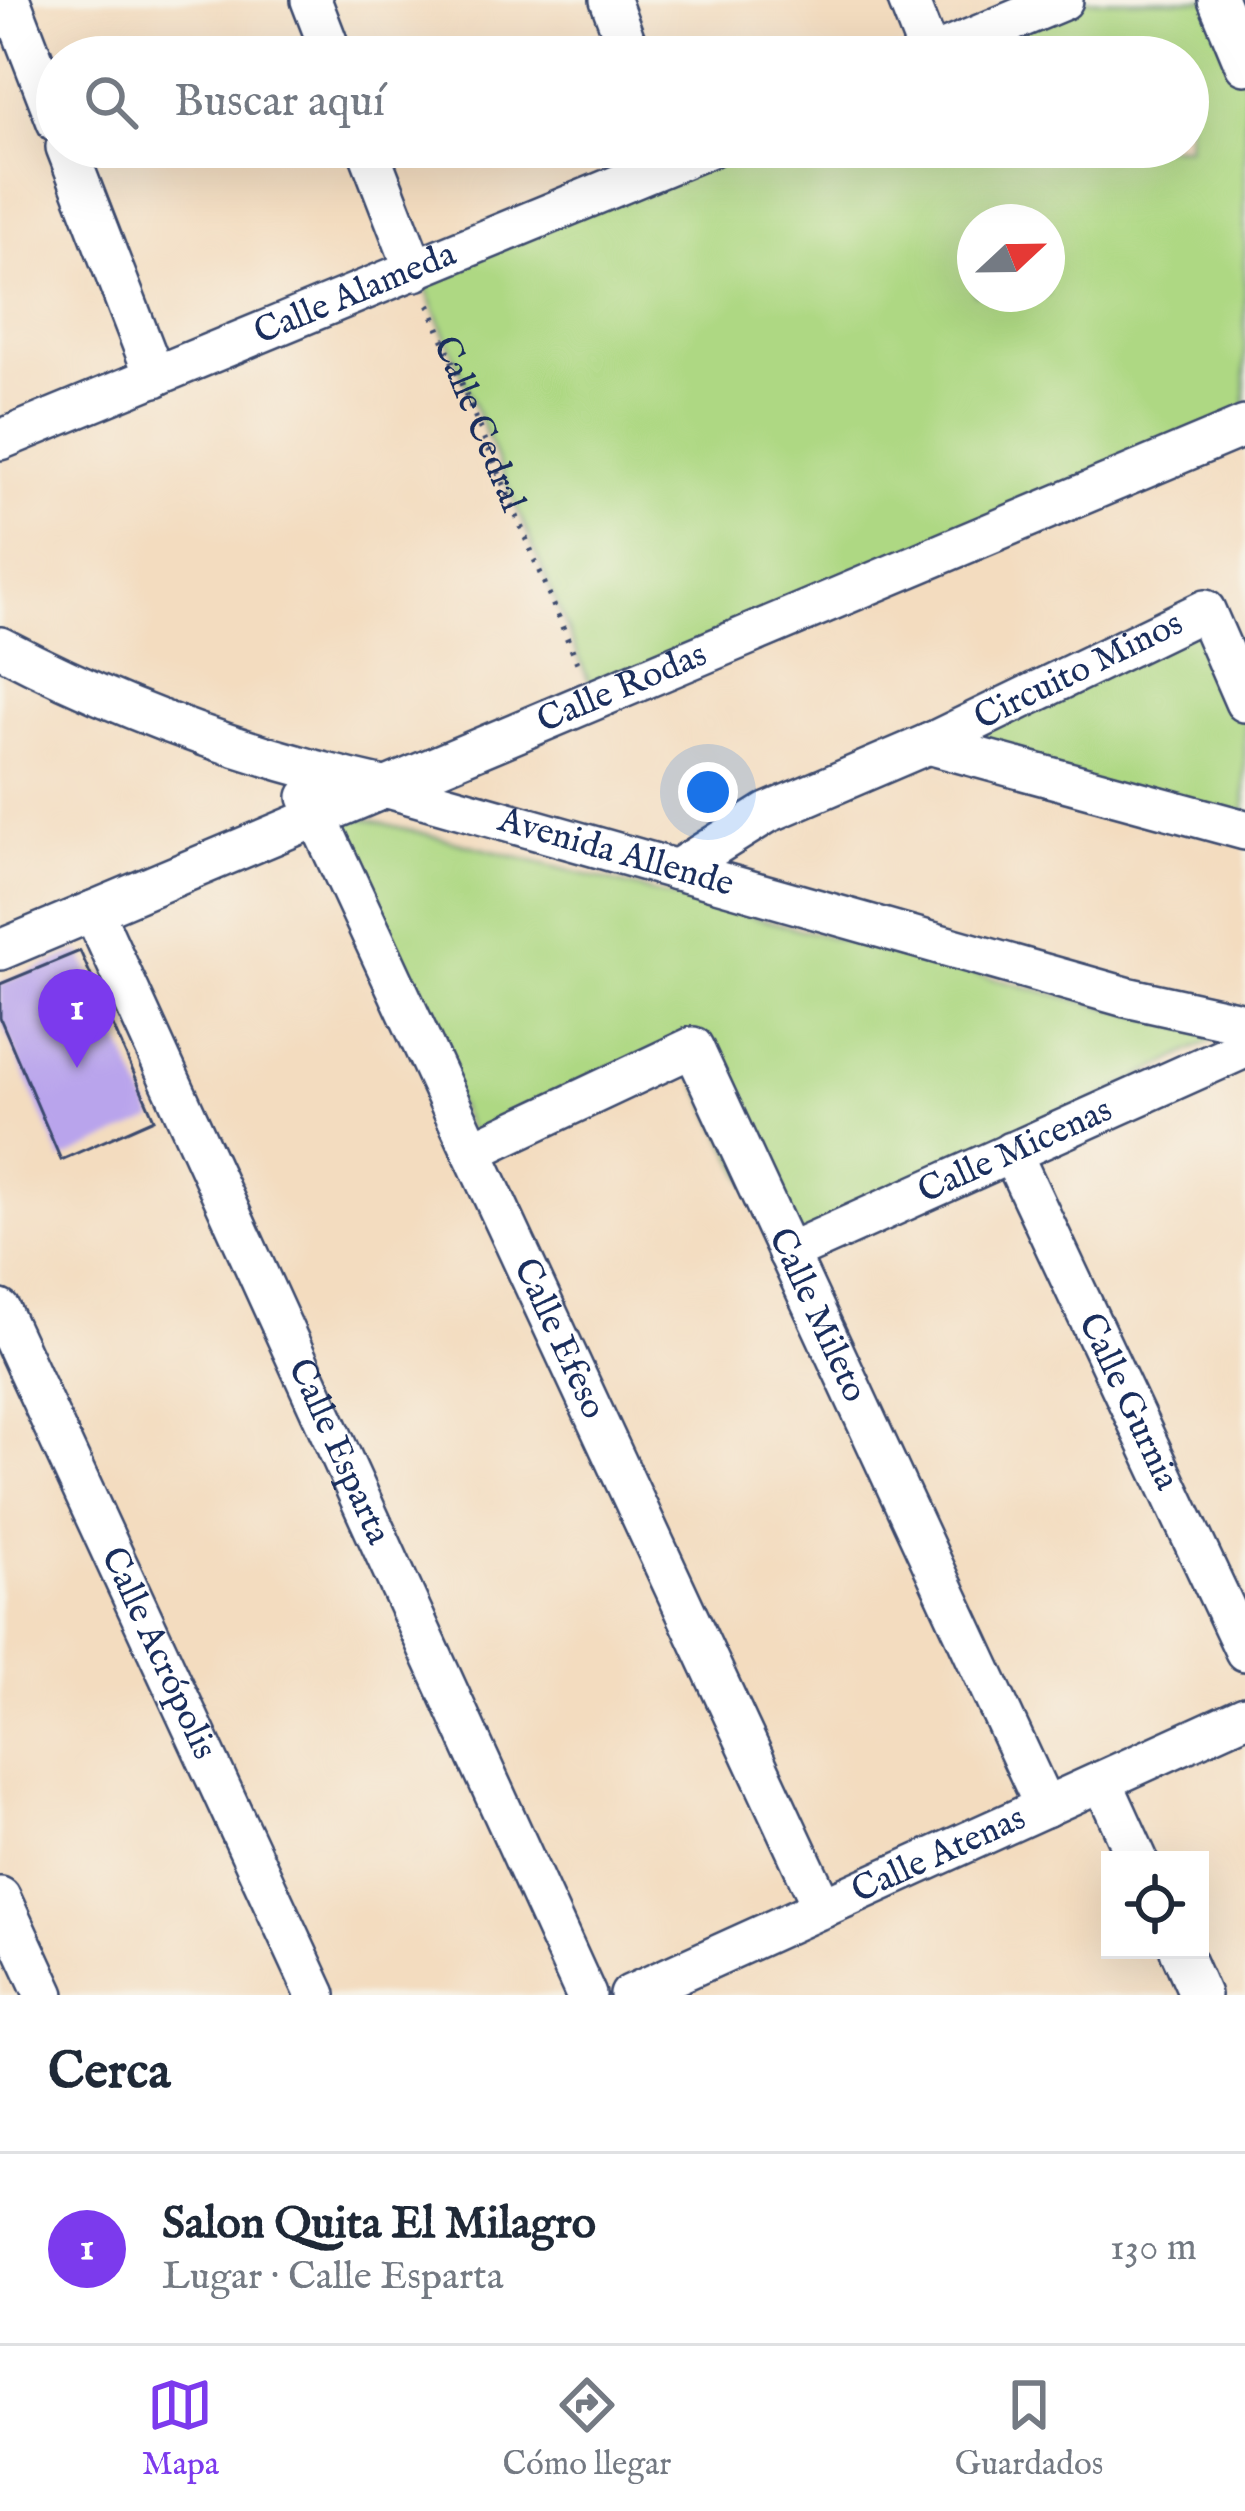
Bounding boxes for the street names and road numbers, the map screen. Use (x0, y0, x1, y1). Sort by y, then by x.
street label: Calle Alameda (247, 231, 463, 356)
street label: Calle Cedral (422, 330, 535, 519)
street label: Circuito Minos (967, 601, 1191, 741)
street label: Calle Rodas (531, 632, 714, 744)
street label: Avenida Allende (492, 797, 739, 908)
street label: Calle Micenas (911, 1088, 1119, 1215)
street label: Calle Mileto (757, 1221, 877, 1410)
street label: Calle Efeso (502, 1251, 616, 1426)
street label: Calle Gurnia (1067, 1306, 1190, 1498)
street label: Calle Esparta (277, 1352, 401, 1552)
street label: Calle Acrópolis (90, 1540, 227, 1767)
street label: Calle Atenas (845, 1796, 1033, 1914)

